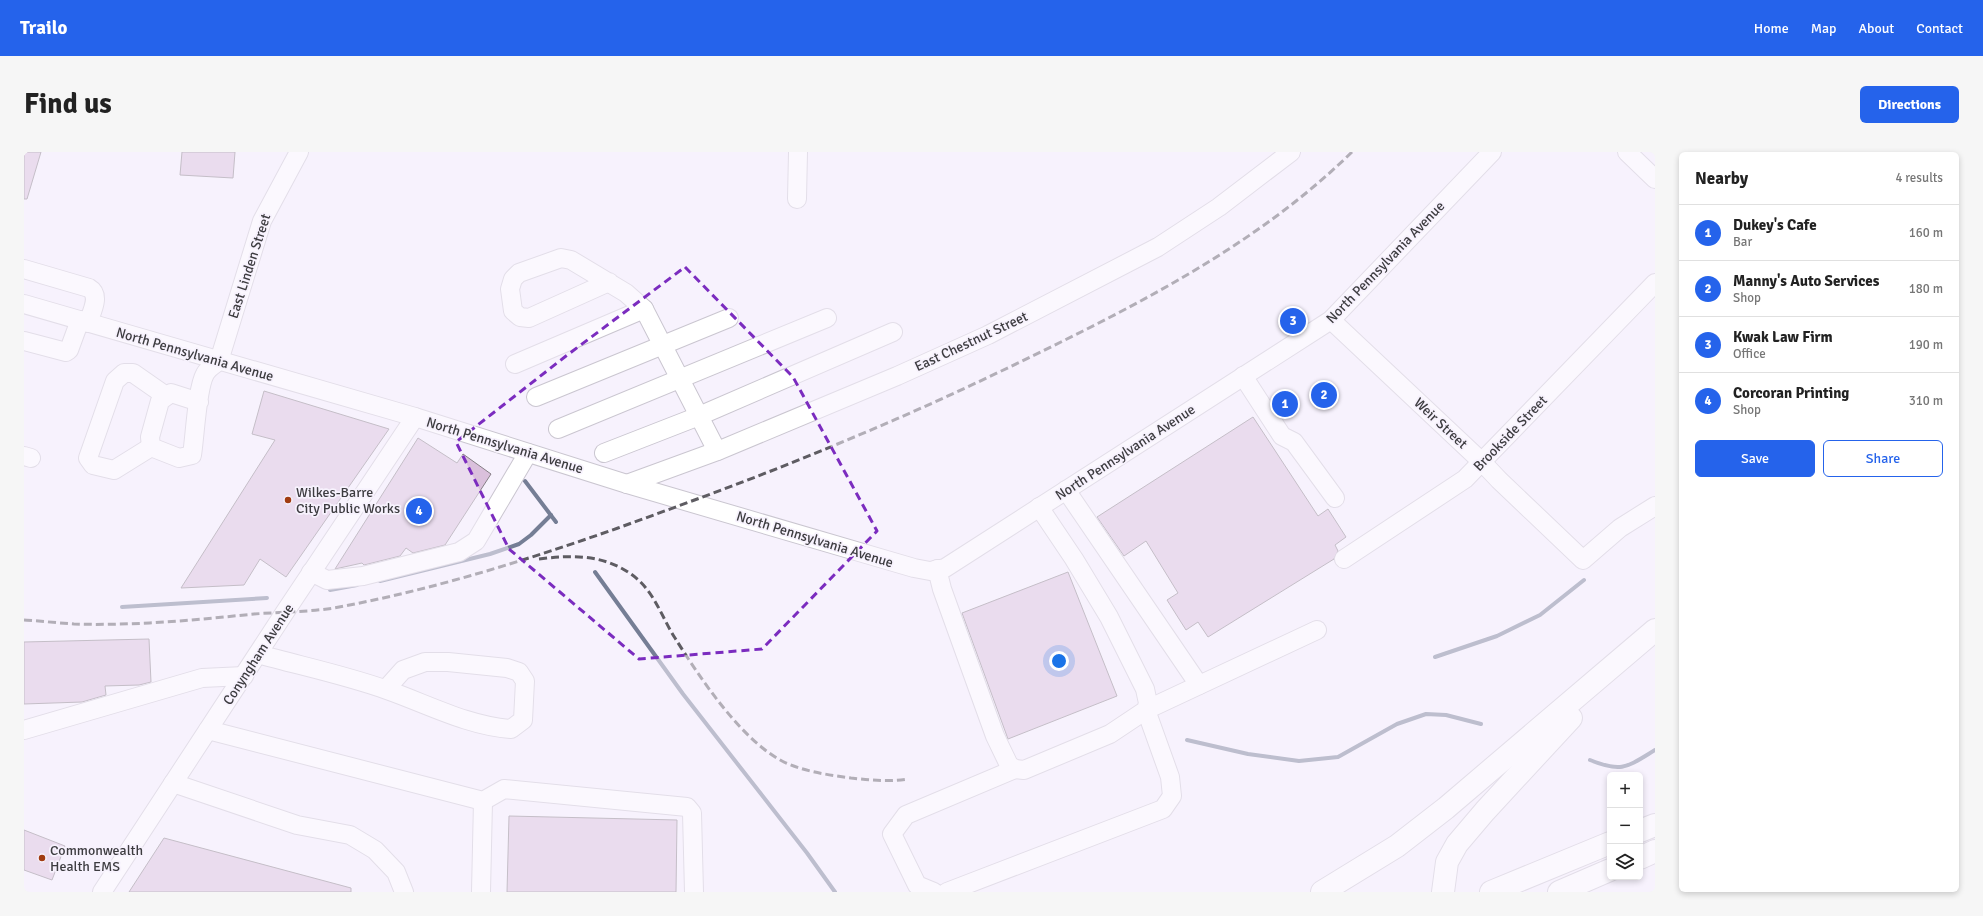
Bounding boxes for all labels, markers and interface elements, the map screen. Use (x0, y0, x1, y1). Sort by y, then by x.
text: Trailo (20, 16, 67, 40)
text: Home (1754, 20, 1789, 37)
text: Map (1811, 20, 1836, 37)
text: About (1858, 20, 1894, 37)
text: Contact (1916, 20, 1963, 37)
button: Directions (1860, 86, 1959, 123)
text: Find us (24, 87, 112, 121)
text: Nearby (1695, 168, 1748, 189)
text: 4 results (1895, 170, 1943, 186)
street label: North Pennsylvania Avenue (1323, 198, 1448, 327)
street label: East Linden Street (225, 212, 274, 321)
text: Dukey's Cafe (1733, 216, 1817, 234)
text: 1 (1704, 225, 1712, 241)
text: 160 m (1909, 225, 1943, 241)
text: Bar (1733, 234, 1752, 250)
text: Manny's Auto Services (1733, 272, 1879, 290)
text: 2 (1704, 281, 1712, 297)
text: 180 m (1909, 281, 1943, 297)
text: Shop (1733, 290, 1761, 306)
pin: 3 (1280, 306, 1306, 336)
street label: East Chestnut Street (912, 308, 1031, 375)
street label: North Pennsylvania Avenue (114, 324, 276, 385)
text: Kwak Law Firm (1733, 328, 1833, 346)
text: 3 (1704, 337, 1712, 353)
text: 190 m (1909, 337, 1943, 353)
text: Office (1733, 346, 1766, 362)
pin: 2 (1311, 380, 1337, 410)
text: Corcoran Printing (1733, 384, 1849, 402)
pin: 1 (1272, 389, 1298, 419)
street label: Brookside Street (1470, 392, 1551, 475)
text: 4 (1704, 393, 1712, 409)
text: 310 m (1909, 393, 1943, 409)
street label: Weir Street (1410, 394, 1471, 452)
street label: North Pennsylvania Avenue (1052, 401, 1198, 504)
text: Shop (1733, 402, 1761, 418)
street label: North Pennsylvania Avenue (424, 413, 585, 477)
button: Save (1695, 440, 1815, 477)
button: Share (1823, 440, 1943, 477)
place label: Wilkes-Barre City Public Works (296, 484, 400, 517)
marker: Wilkes-Barre City Public Works (283, 495, 293, 505)
pin: 4 (406, 496, 432, 526)
street label: North Pennsylvania Avenue (734, 507, 895, 571)
street label: Conyngham Avenue (219, 600, 298, 708)
your location (1049, 651, 1069, 671)
map controls (1607, 772, 1643, 880)
button: + (1607, 772, 1643, 808)
button: − (1607, 808, 1643, 844)
place label: Commonwealth Health EMS (50, 842, 143, 875)
button: layers (1607, 844, 1643, 880)
marker: Commonwealth Health EMS (37, 853, 47, 863)

